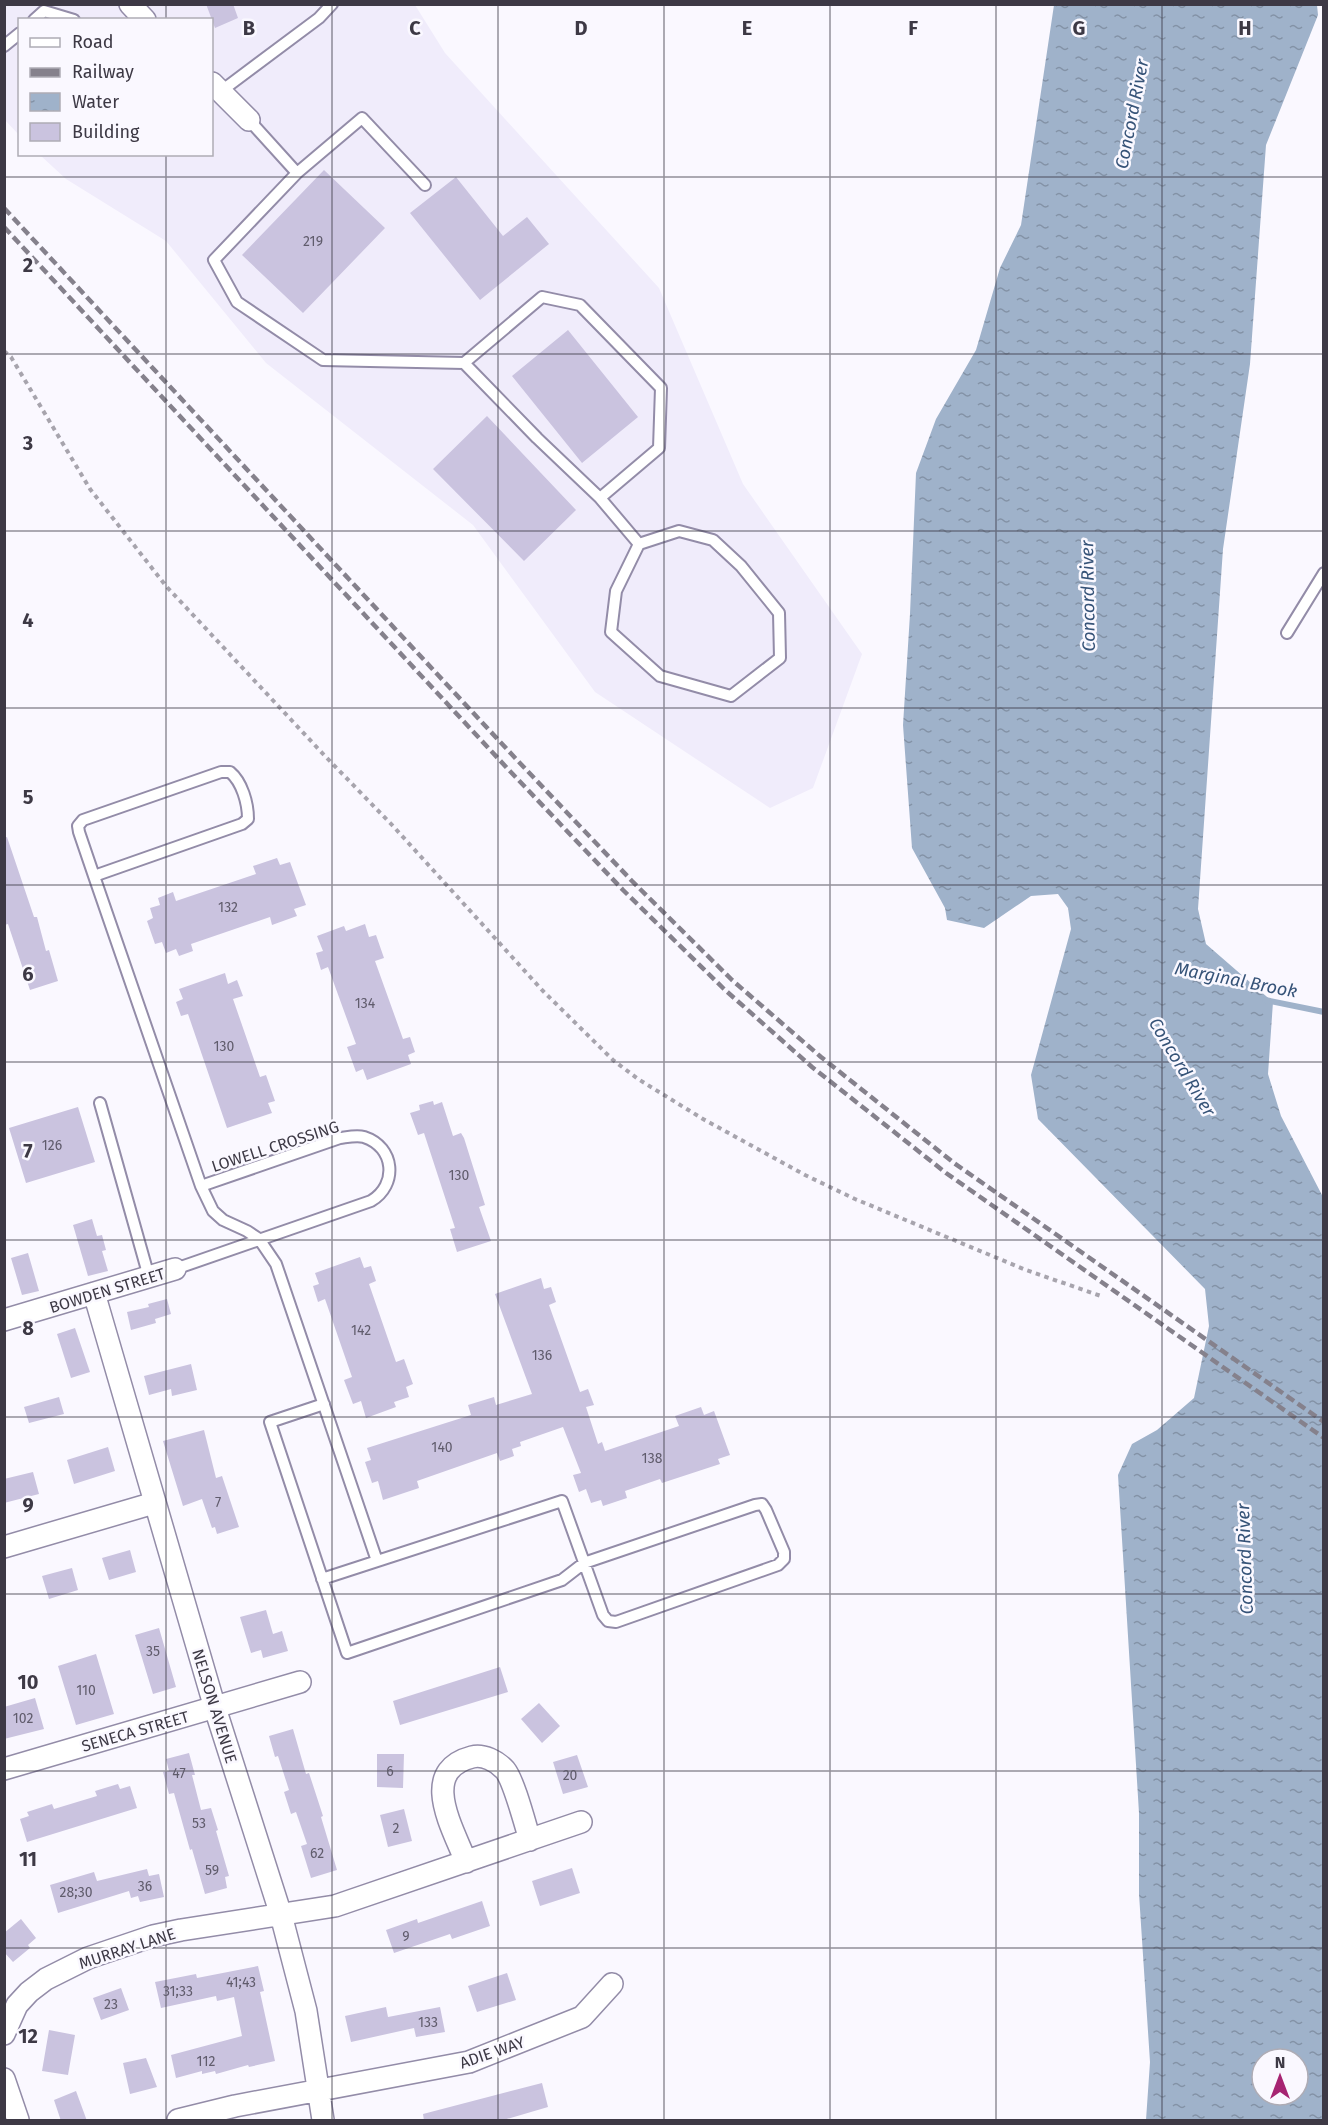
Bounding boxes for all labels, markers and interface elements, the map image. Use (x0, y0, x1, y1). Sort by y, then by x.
text: B (243, 16, 255, 40)
text: C (409, 16, 421, 40)
text: D (574, 16, 588, 40)
text: E (742, 16, 752, 40)
text: F (908, 16, 918, 40)
text: G (1073, 16, 1085, 40)
text: H (1238, 16, 1252, 40)
legend (18, 18, 213, 156)
text: Road (72, 31, 114, 53)
water label: Concord River (1111, 56, 1154, 171)
text: Railway (72, 61, 134, 83)
text: Water (72, 91, 119, 113)
text: Building (72, 121, 140, 143)
house number: 219 (303, 233, 323, 250)
text: 2 (23, 253, 33, 277)
text: 3 (22, 431, 33, 455)
water label: Concord River (1076, 539, 1100, 652)
text: 4 (22, 608, 34, 632)
text: 5 (23, 785, 34, 809)
house number: 132 (218, 899, 238, 916)
water label: Marginal Brook (1173, 957, 1299, 1003)
text: 6 (22, 962, 34, 986)
house number: 134 (355, 995, 376, 1012)
water label: Concord River (1144, 1014, 1221, 1121)
house number: 130 (214, 1038, 235, 1055)
street label: LOWELL CROSSING (209, 1117, 341, 1176)
house number: 126 (42, 1137, 62, 1154)
text: 7 (23, 1139, 33, 1163)
house number: 130 (449, 1167, 470, 1184)
street label: BOWDEN STREET (47, 1264, 168, 1317)
text: 8 (22, 1316, 34, 1340)
house number: 142 (351, 1322, 371, 1339)
house number: 136 (532, 1347, 552, 1364)
house number: 140 (431, 1439, 453, 1456)
house number: 138 (642, 1450, 663, 1467)
text: 9 (22, 1493, 34, 1517)
house number: 7 (215, 1494, 221, 1511)
water label: Concord River (1232, 1502, 1258, 1615)
house number: 35 (146, 1643, 160, 1660)
street label: NELSON AVENUE (188, 1647, 241, 1766)
text: 10 (18, 1670, 38, 1694)
house number: 110 (76, 1682, 96, 1699)
street label: SENECA STREET (79, 1707, 192, 1756)
house number: 102 (13, 1710, 33, 1727)
house number: 6 (386, 1763, 394, 1780)
house number: 47 (172, 1765, 186, 1782)
house number: 20 (563, 1767, 578, 1784)
house number: 53 (192, 1815, 206, 1832)
house number: 2 (393, 1820, 400, 1837)
house number: 62 (310, 1845, 324, 1862)
text: 11 (19, 1847, 37, 1871)
house number: 59 (205, 1862, 219, 1879)
house number: 36 (138, 1878, 152, 1895)
house number: 28;30 (60, 1884, 93, 1901)
street label: MURRAY LANE (76, 1924, 178, 1973)
house number: 9 (402, 1928, 410, 1945)
house number: 41;43 (226, 1974, 256, 1991)
house number: 31;33 (163, 1983, 193, 2000)
house number: 23 (104, 1996, 118, 2013)
house number: 133 (418, 2014, 438, 2031)
text: 12 (18, 2024, 38, 2048)
street label: ADIE WAY (457, 2032, 527, 2072)
north arrow (1250, 2047, 1310, 2107)
house number: 112 (197, 2053, 215, 2070)
text: N (1275, 2053, 1285, 2072)

